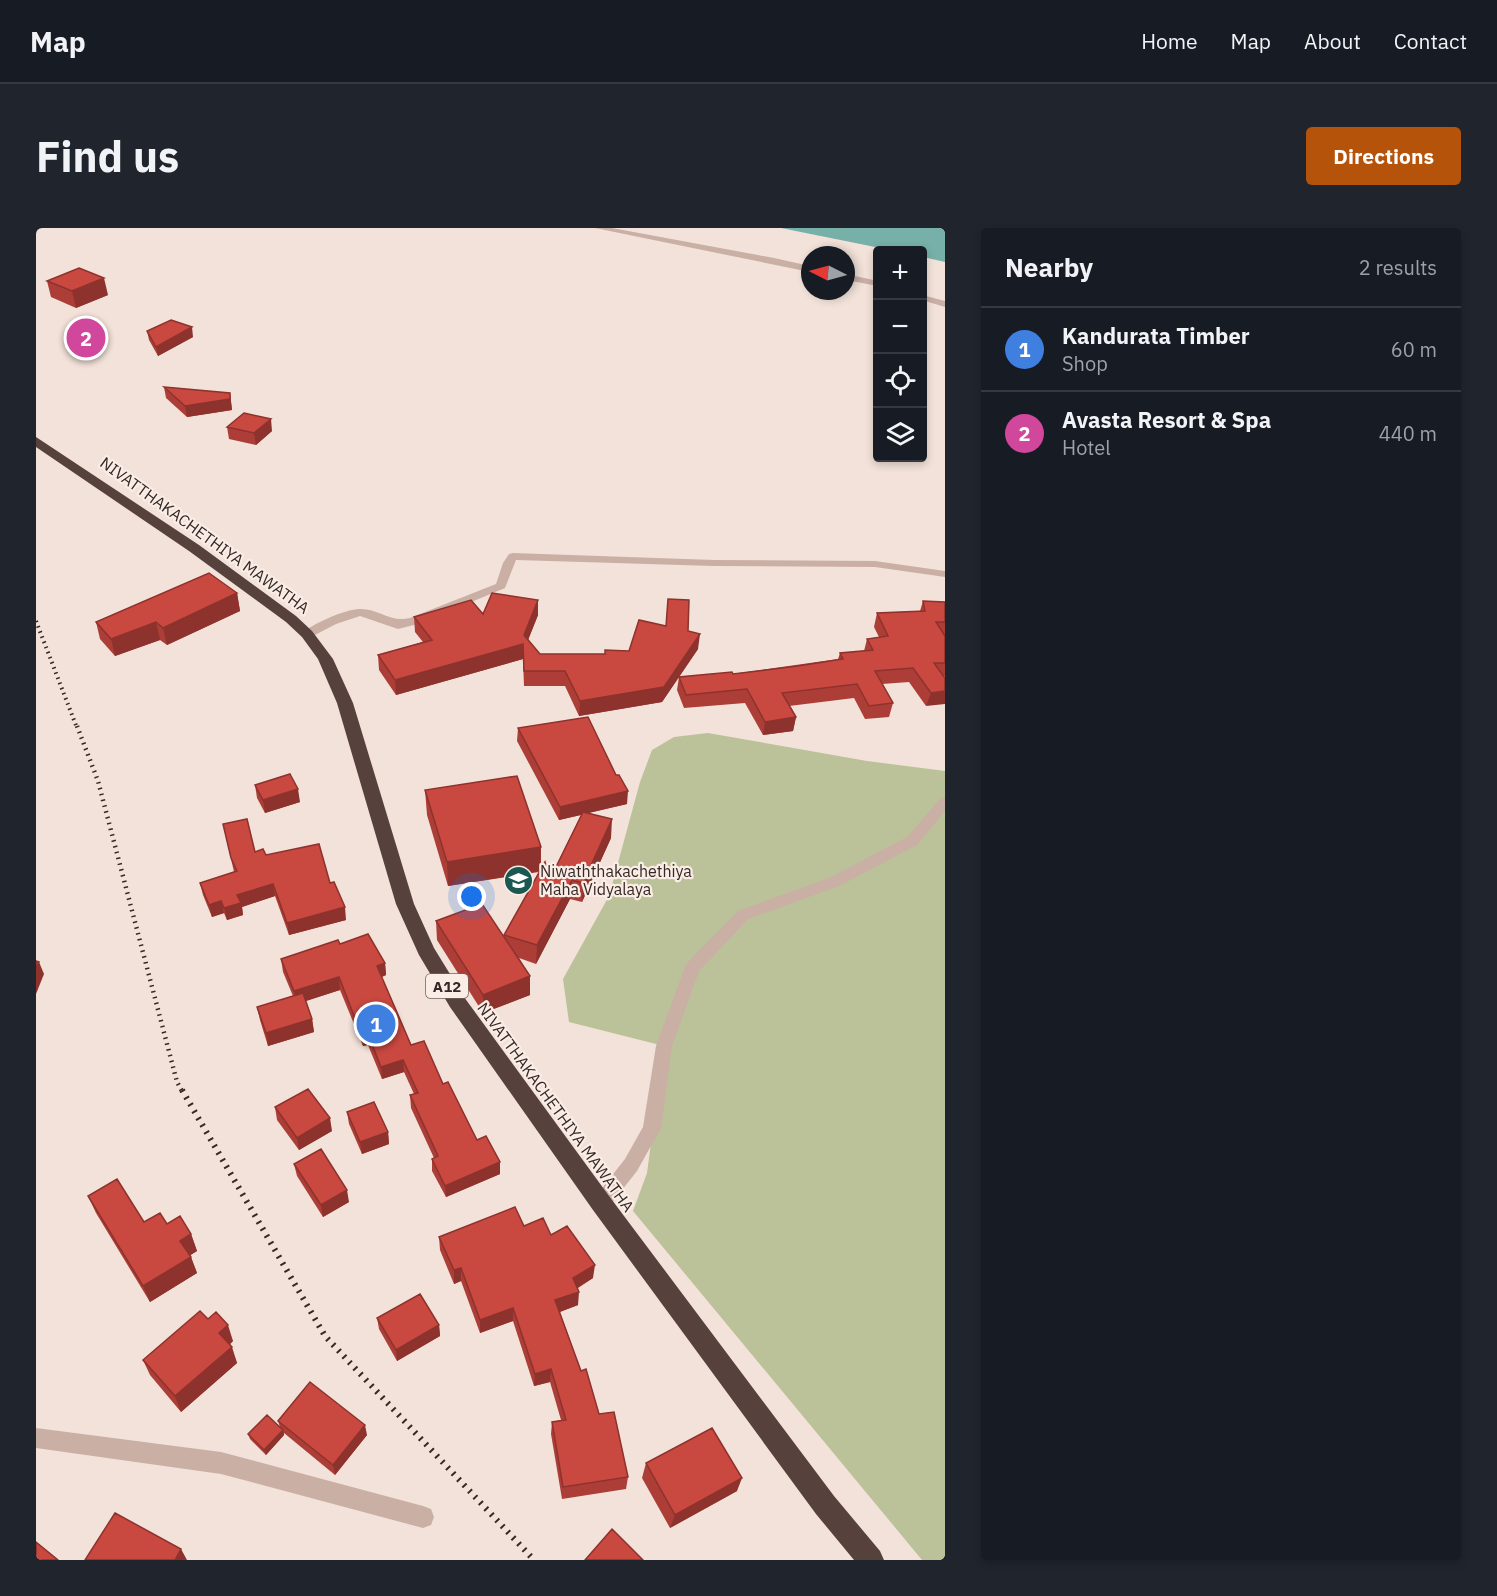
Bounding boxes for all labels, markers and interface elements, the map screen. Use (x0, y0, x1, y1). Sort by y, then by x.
text: Map (30, 23, 86, 60)
text: Home (1141, 27, 1198, 55)
text: Map (1231, 27, 1271, 55)
text: About (1304, 27, 1361, 55)
text: Contact (1394, 27, 1467, 55)
button: Directions (1306, 127, 1461, 185)
text: Find us (36, 129, 179, 184)
north arrow (801, 246, 855, 300)
map controls (873, 246, 927, 462)
button: + (873, 246, 927, 300)
text: Nearby (1005, 250, 1093, 284)
text: 2 results (1359, 254, 1437, 281)
button: − (873, 300, 927, 354)
pin: 2 (67, 316, 106, 360)
text: Kandurata Timber (1062, 321, 1250, 350)
text: 1 (1019, 336, 1031, 363)
text: 60 m (1391, 336, 1437, 363)
text: Shop (1062, 350, 1108, 377)
button: locate (873, 354, 927, 408)
text: Avasta Resort & Spa (1062, 405, 1271, 434)
button: layers (873, 408, 927, 462)
text: 2 (1019, 420, 1031, 447)
text: 440 m (1379, 420, 1437, 447)
text: Hotel (1062, 434, 1111, 461)
street label: NIVATTHAKACHETHIYA MAWATHA (96, 452, 314, 618)
place label: Niwaththakachethiya Maha Vidyalaya (540, 861, 692, 899)
school or university icon: Niwaththakachethiya Maha Vidyalaya (503, 864, 535, 896)
your location (457, 882, 486, 911)
road number: A12 (426, 974, 468, 998)
street label: NIVATTHAKACHETHIYA MAWATHA (473, 998, 639, 1216)
pin: 1 (356, 1002, 396, 1046)

